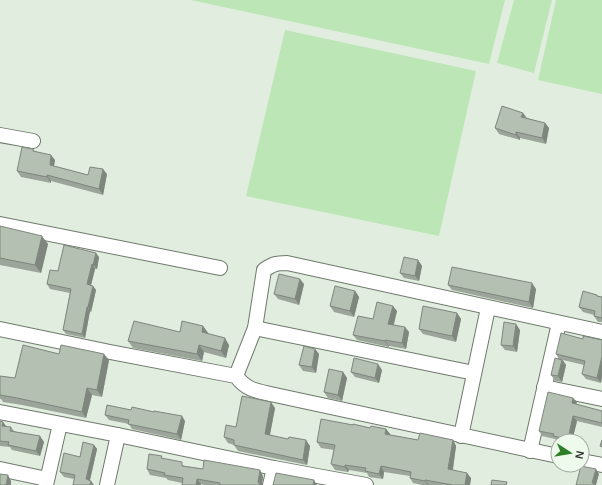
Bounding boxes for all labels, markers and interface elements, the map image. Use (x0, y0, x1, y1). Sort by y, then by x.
north arrow (550, 433, 590, 473)
text: N (573, 450, 586, 460)

